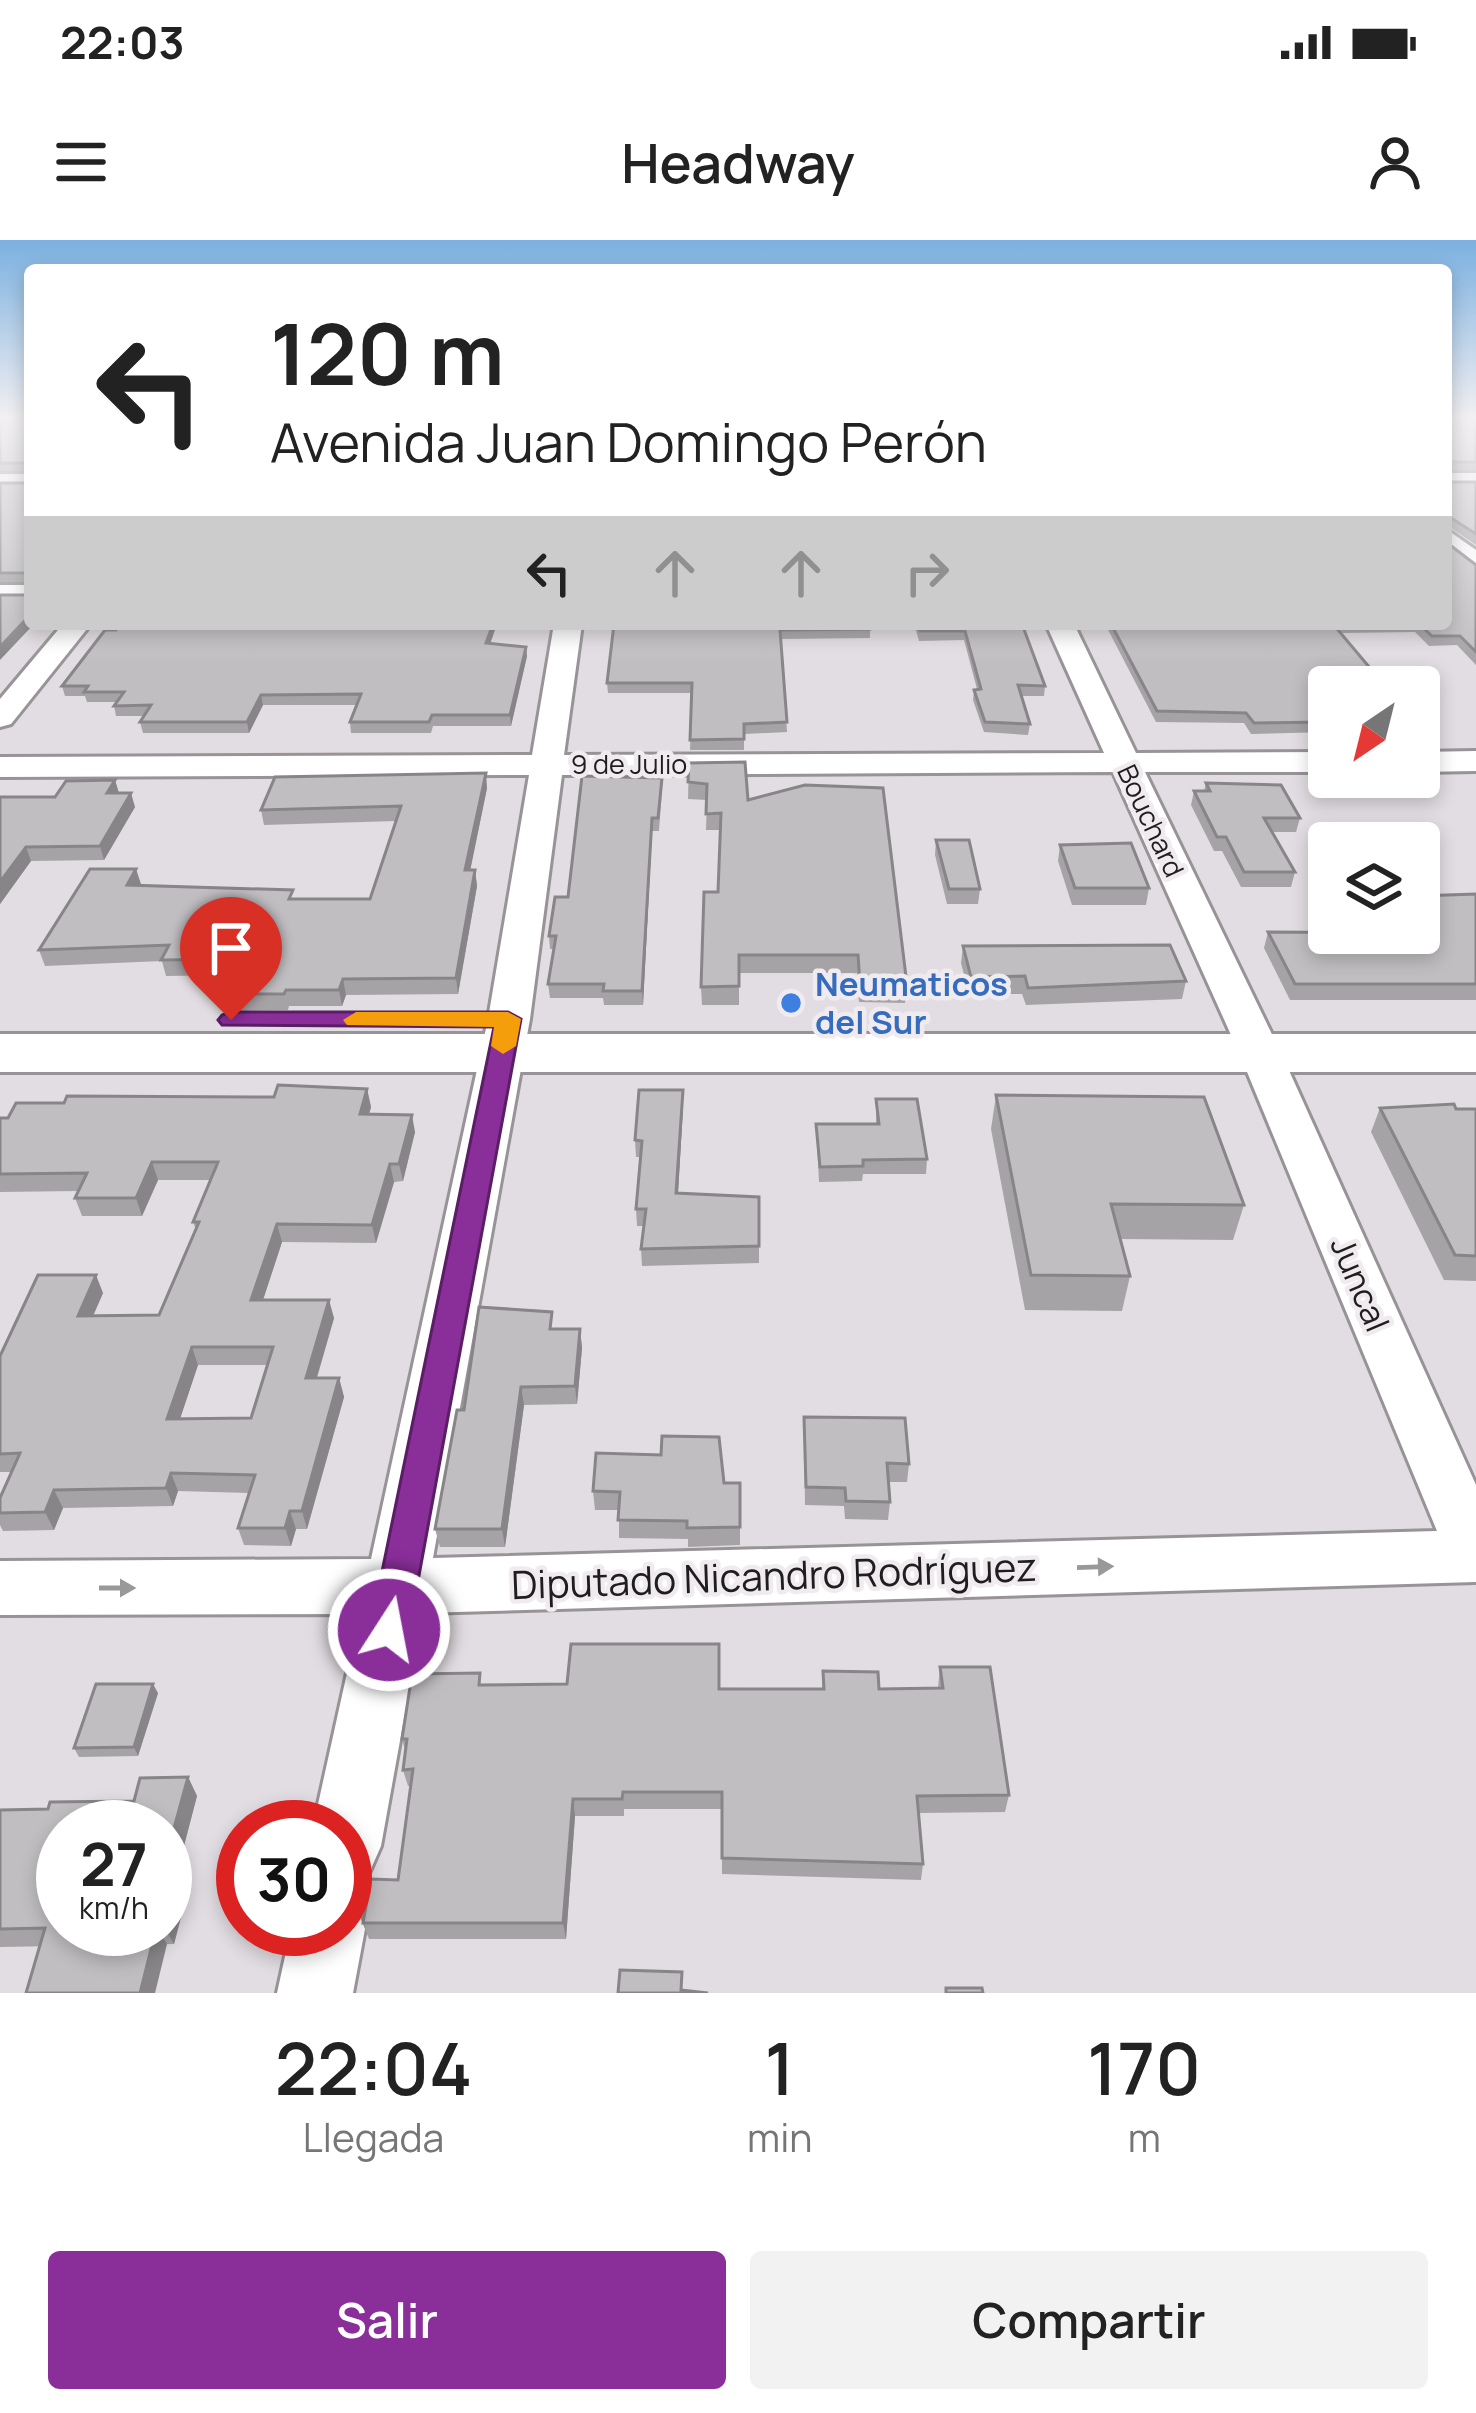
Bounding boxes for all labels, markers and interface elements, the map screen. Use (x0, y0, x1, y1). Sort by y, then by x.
text: 22:03 (60, 11, 185, 73)
text: Headway (621, 125, 855, 199)
icon: menu (48, 129, 114, 195)
icon: person (1362, 129, 1428, 195)
text: 120 m (270, 295, 504, 410)
icon: left (72, 312, 228, 468)
text: Avenida Juan Domingo Perón (270, 404, 987, 478)
icon: left (516, 540, 582, 606)
icon: ahead (642, 540, 708, 606)
icon: ahead (768, 540, 834, 606)
icon: right (894, 540, 960, 606)
north arrow (1308, 666, 1440, 798)
map controls (1308, 666, 1440, 954)
street label: 9 de Julio (571, 745, 687, 782)
street label: Bouchard (1109, 758, 1193, 883)
button: layers (1308, 822, 1440, 954)
pin (180, 897, 282, 1020)
icon: arrive (198, 915, 264, 981)
place label: Neumaticos del Sur (815, 961, 1008, 1044)
marker: Neumaticos del Sur (778, 990, 804, 1016)
street label: Juncal (1320, 1230, 1400, 1338)
street label: Diputado Nicandro Rodríguez (510, 1539, 1038, 1611)
one-way arrow (1077, 1557, 1115, 1576)
position arrow (326, 1567, 452, 1693)
one-way arrow (99, 1578, 137, 1598)
speed limit sign: 30 (216, 1800, 372, 1956)
text: 27 (80, 1822, 148, 1904)
text: km/h (79, 1887, 149, 1928)
text: 22:04 (275, 2018, 472, 2117)
text: 1 (765, 2018, 795, 2117)
text: 170 (1087, 2018, 1201, 2117)
text: Llegada (303, 2110, 444, 2164)
text: min (747, 2110, 812, 2164)
text: m (1128, 2110, 1161, 2164)
button: Salir (48, 2251, 726, 2389)
button: Compartir (750, 2251, 1428, 2389)

